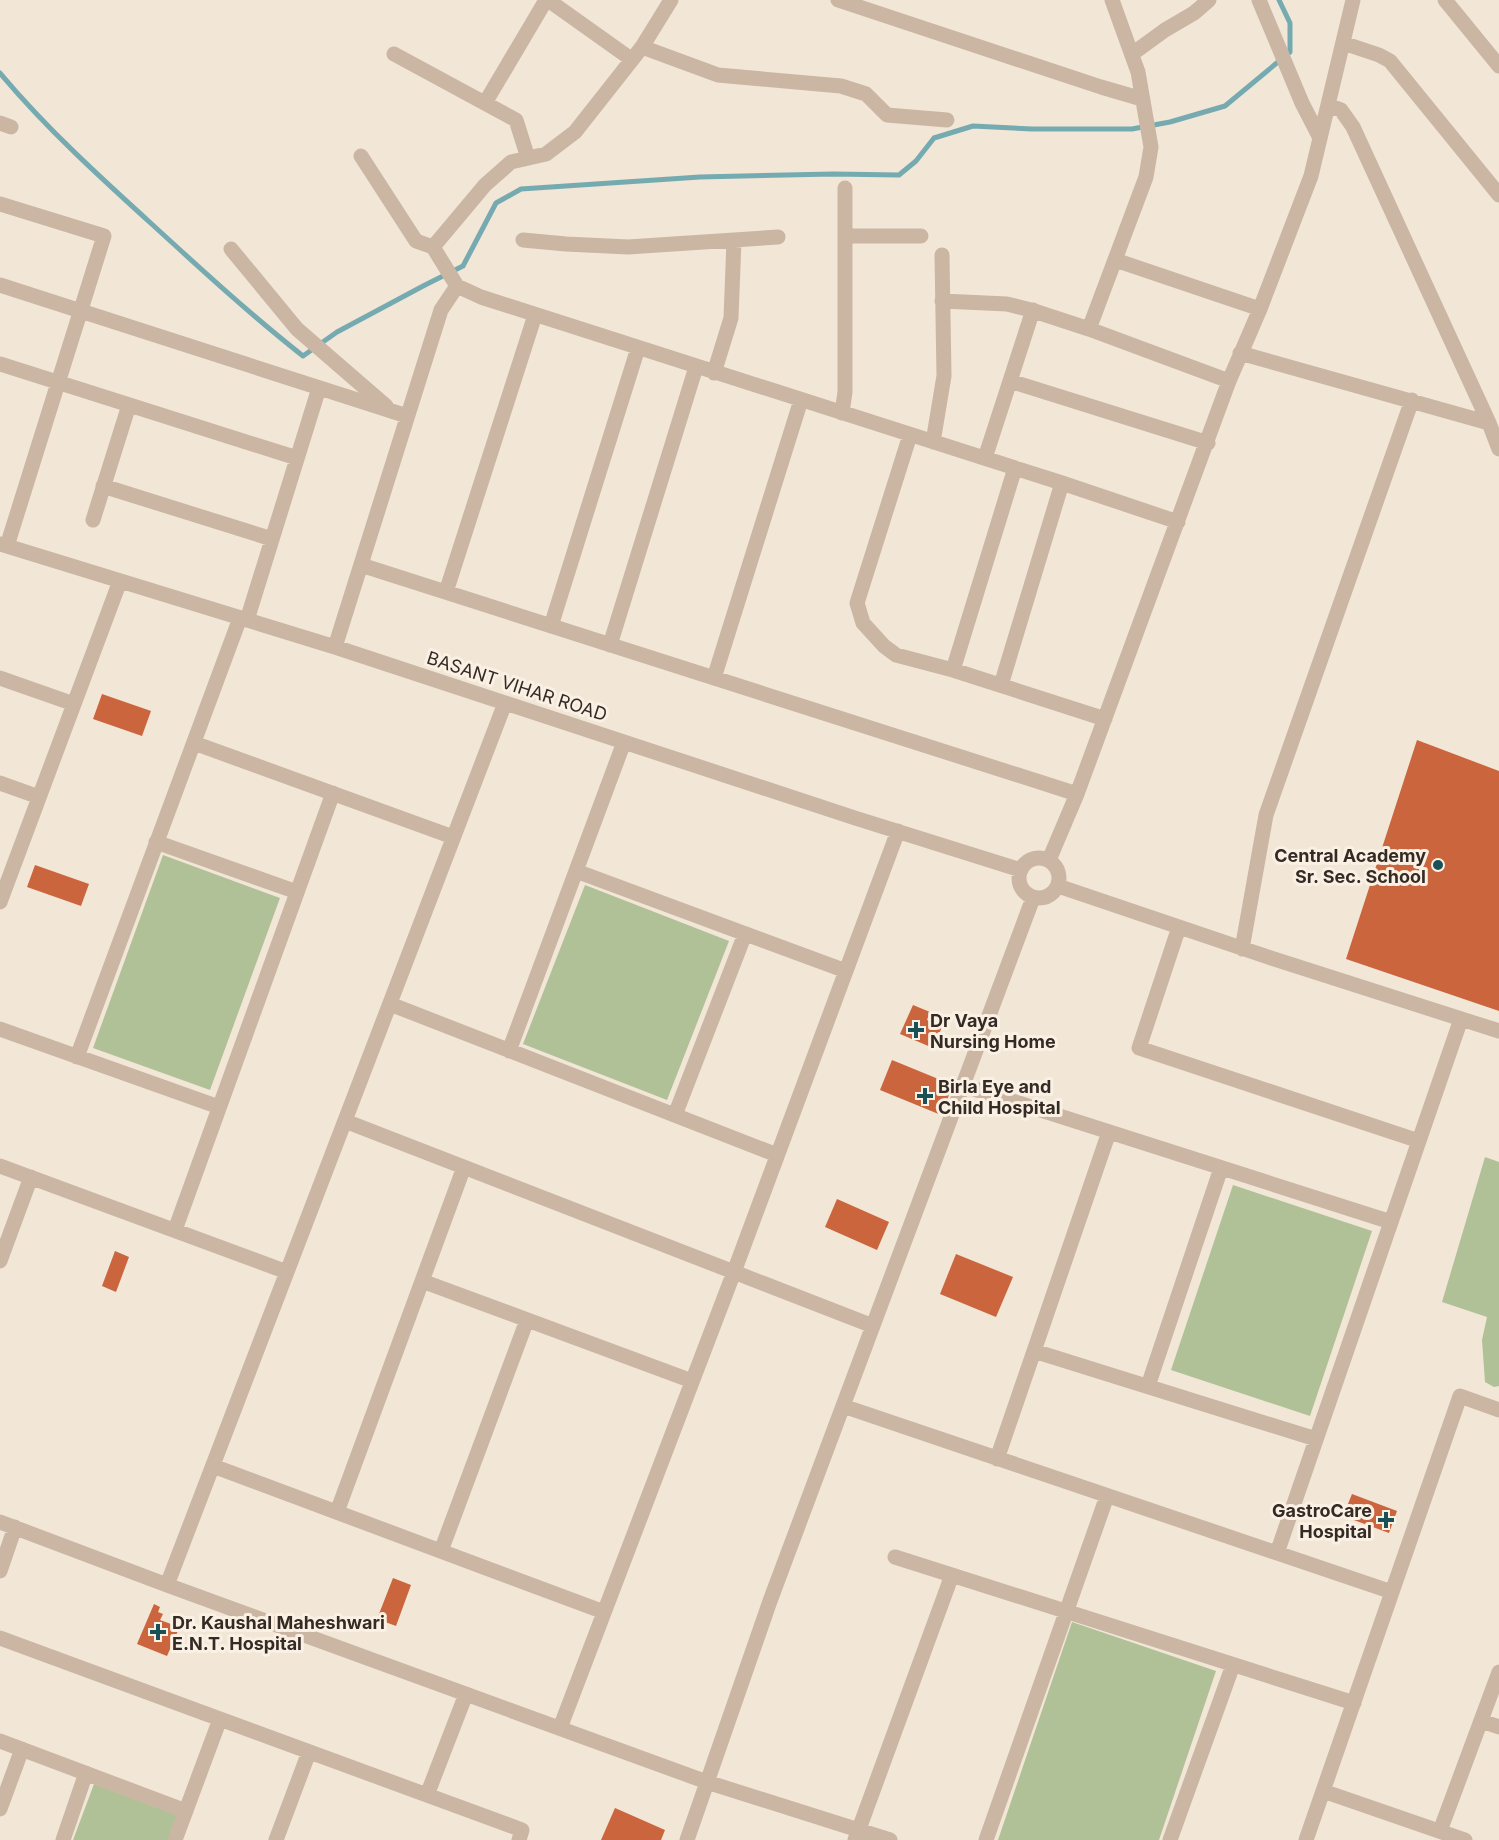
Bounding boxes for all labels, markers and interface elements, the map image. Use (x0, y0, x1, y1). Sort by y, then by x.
street label: BASANT VIHAR ROAD (424, 647, 610, 725)
place label: Central Academy Sr. Sec. School (1274, 845, 1426, 887)
marker: Central Academy Sr. Sec. School (1431, 858, 1445, 872)
place label: Dr Vaya Nursing Home (930, 1010, 1056, 1052)
marker: Dr Vaya Nursing Home (907, 1021, 925, 1039)
place label: Birla Eye and Child Hospital (938, 1076, 1061, 1118)
marker: Birla Eye and Child Hospital (916, 1087, 934, 1105)
place label: GastroCare Hospital (1272, 1500, 1372, 1542)
marker: GastroCare Hospital (1377, 1511, 1395, 1529)
place label: Dr. Kaushal Maheshwari E.N.T. Hospital (172, 1612, 385, 1654)
marker: Dr. Kaushal Maheshwari E.N.T. Hospital (149, 1623, 167, 1641)

